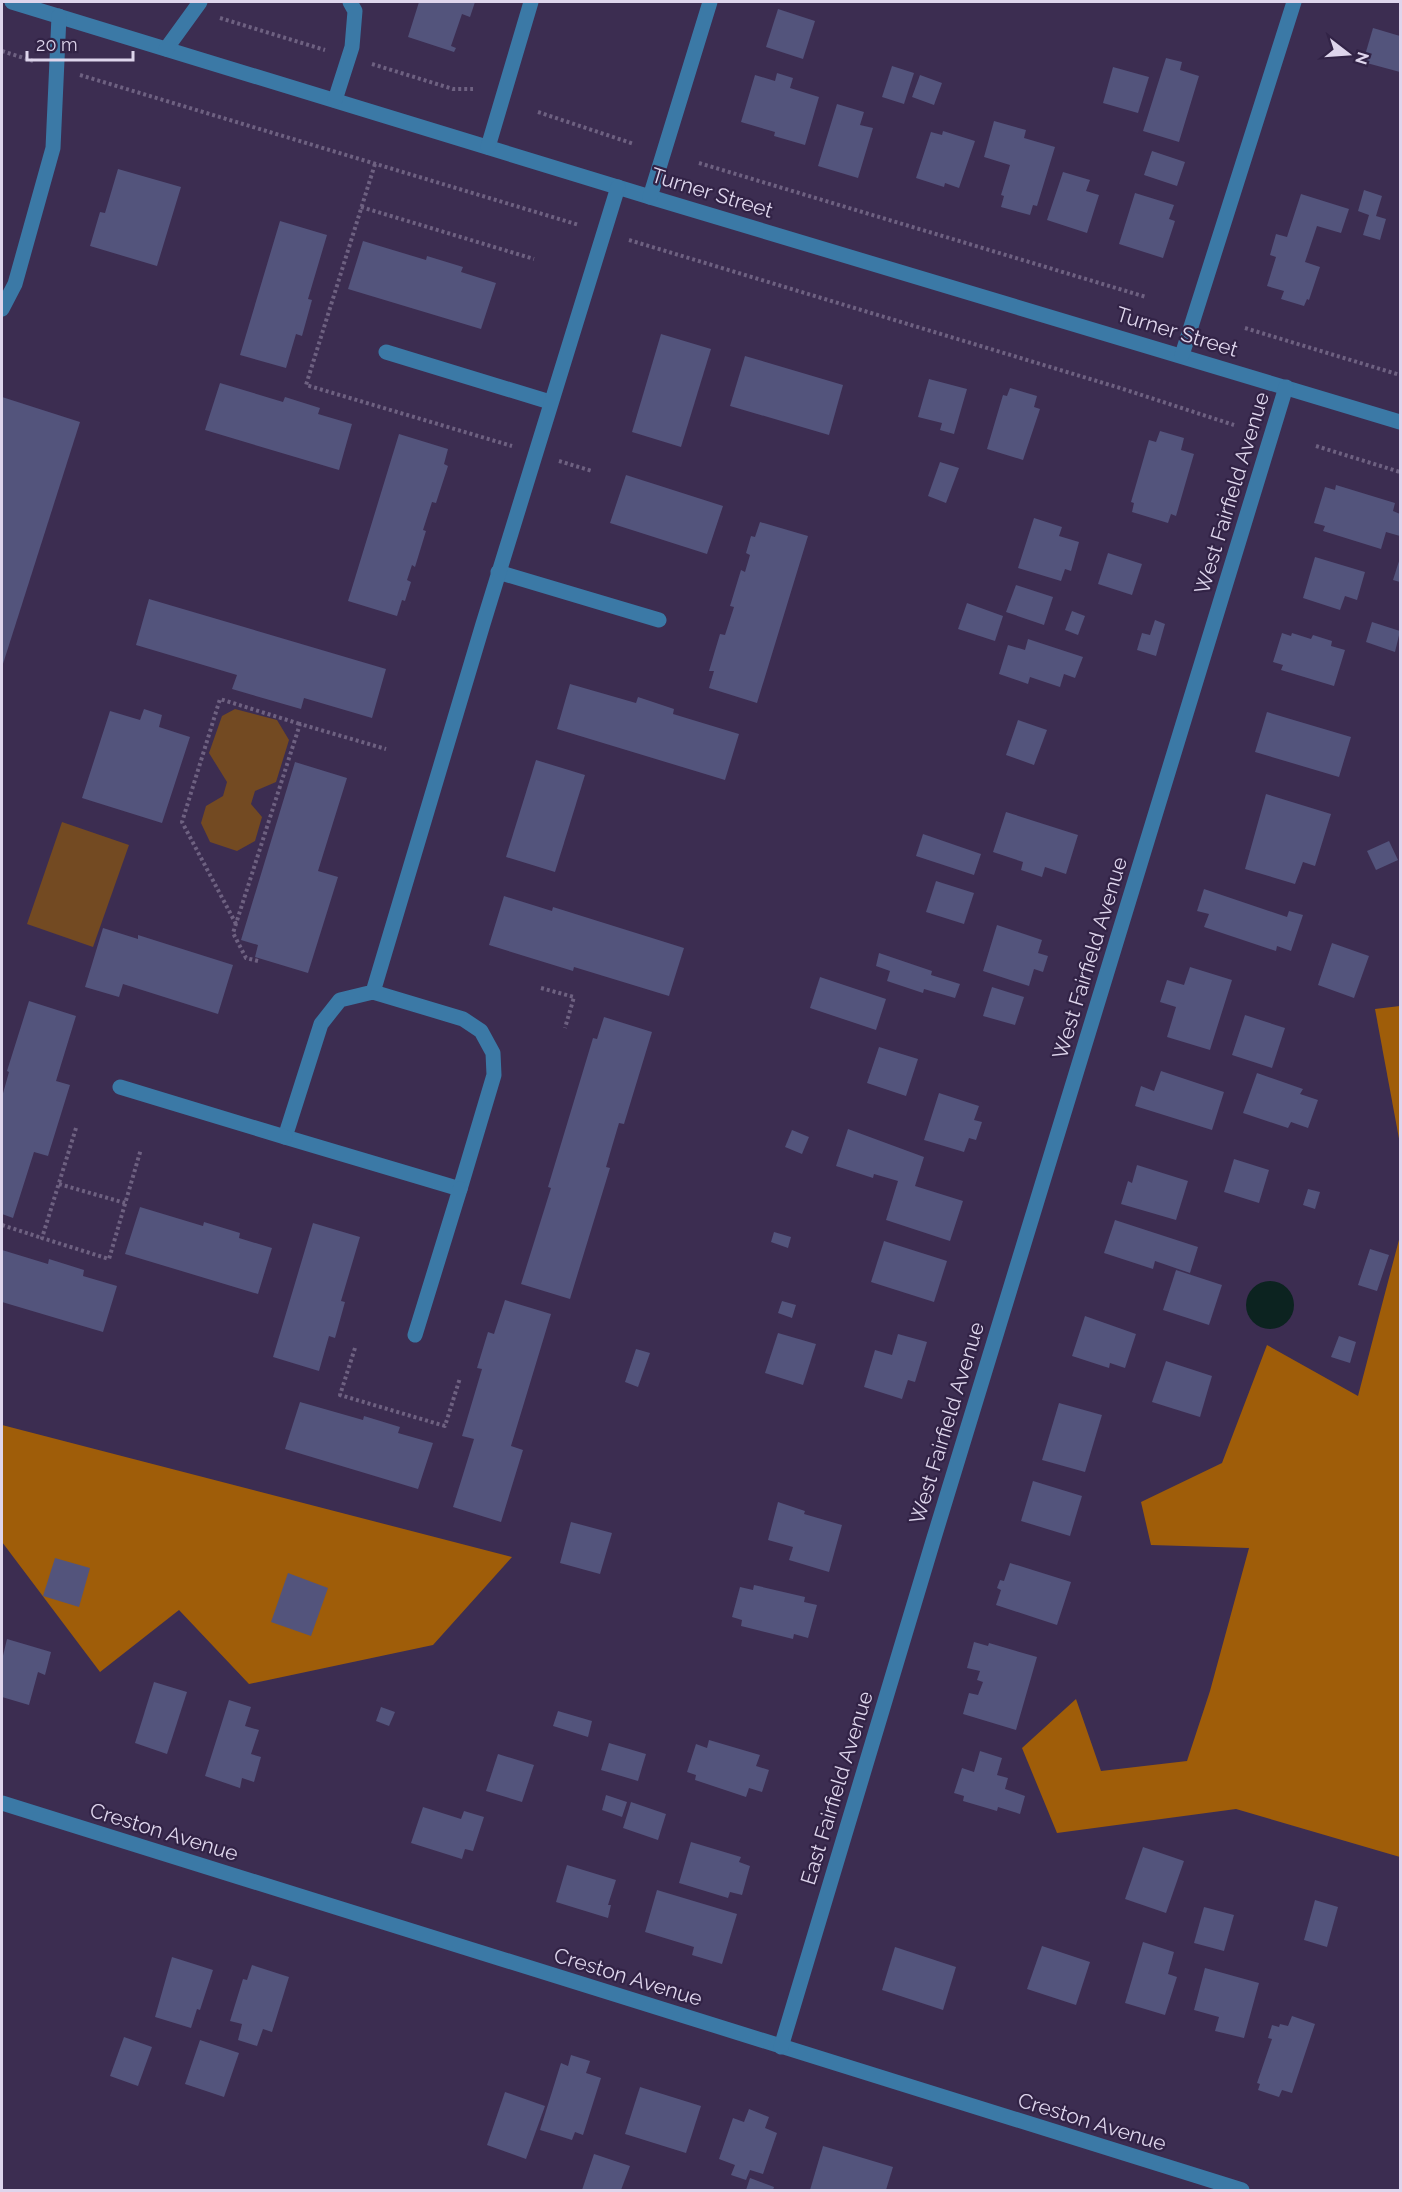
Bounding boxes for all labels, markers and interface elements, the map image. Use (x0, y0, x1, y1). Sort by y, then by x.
scale bar (27, 24, 134, 62)
north arrow (1318, 24, 1378, 84)
text: 20 m (36, 34, 78, 55)
text: N (1351, 50, 1373, 67)
street label: Turner Street (648, 162, 776, 223)
street label: Turner Street (1113, 301, 1241, 362)
street label: West Fairfield Avenue (1189, 389, 1274, 597)
street label: West Fairfield Avenue (1047, 854, 1132, 1062)
street label: West Fairfield Avenue (904, 1319, 989, 1527)
street label: East Fairfield Avenue (795, 1688, 878, 1888)
street label: Creston Avenue (87, 1797, 241, 1866)
street label: Creston Avenue (551, 1942, 705, 2011)
street label: Creston Avenue (1015, 2087, 1169, 2156)

